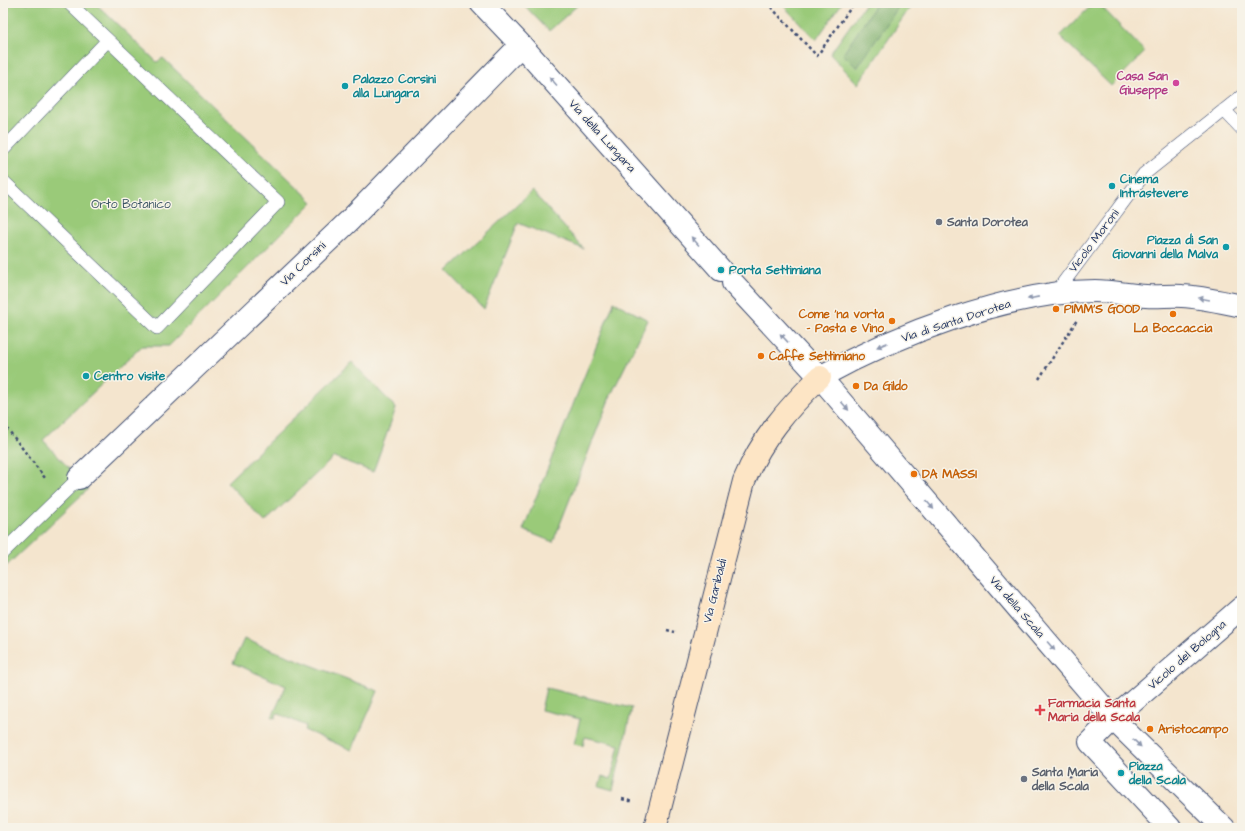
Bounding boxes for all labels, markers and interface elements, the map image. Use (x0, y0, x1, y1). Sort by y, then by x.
place label: Casa San Giuseppe (1117, 68, 1169, 100)
place label: Palazzo Corsini alla Lungara (352, 71, 436, 104)
one-way arrow (549, 76, 558, 86)
marker: Casa San Giuseppe (1171, 78, 1181, 88)
marker: Palazzo Corsini alla Lungara (340, 81, 350, 91)
street label: Via della Lungara (564, 96, 639, 177)
place label: Cinema Intrastevere (1120, 171, 1189, 202)
marker: Cinema Intrastevere (1107, 181, 1117, 191)
park label: Orto Botanico (91, 196, 171, 213)
street label: Vicolo Moroni (1065, 206, 1123, 276)
place label: Santa Dorotea (946, 214, 1029, 231)
marker: Santa Dorotea (934, 217, 944, 227)
place label: Piazza di San Giovanni della Malva (1113, 232, 1219, 263)
one-way arrow (691, 236, 700, 246)
street label: Via Corsini (276, 238, 330, 290)
marker: Piazza di San Giovanni della Malva (1221, 242, 1231, 252)
place label: Porta Settimiana (729, 262, 822, 279)
marker: Porta Settimiana (716, 265, 726, 275)
street label: Via di Santa Dorotea (899, 295, 1013, 347)
one-way arrow (1027, 296, 1039, 302)
one-way arrow (1197, 296, 1210, 302)
place label: PIMM'S GOOD (1064, 301, 1140, 318)
marker: PIMM'S GOOD (1051, 304, 1061, 314)
place label: Come 'na vorta - Pasta e Vino (799, 306, 885, 337)
marker: La Boccaccia (1168, 309, 1178, 319)
marker: Come 'na vorta - Pasta e Vino (887, 316, 897, 326)
place label: La Boccaccia (1134, 320, 1213, 337)
one-way arrow (779, 333, 789, 343)
one-way arrow (876, 343, 888, 349)
place label: Caffe Settimiano (769, 348, 865, 365)
marker: Caffe Settimiano (756, 351, 766, 361)
place label: Centro visite (94, 368, 166, 385)
marker: Centro visite (81, 371, 91, 381)
place label: Da Gildo (864, 378, 908, 395)
marker: Da Gildo (851, 381, 861, 391)
one-way arrow (841, 401, 850, 412)
place label: DA MASSI (922, 466, 977, 483)
marker: DA MASSI (909, 469, 919, 479)
one-way arrow (925, 500, 934, 510)
street label: Via Garibaldi (699, 557, 731, 625)
street label: Via della Scala (985, 572, 1049, 642)
street label: Vicolo del Bologna (1144, 616, 1230, 695)
one-way arrow (1046, 641, 1055, 652)
place label: Farmacia Santa Maria della Scala (1048, 695, 1141, 726)
marker: Farmacia Santa Maria della Scala (1035, 705, 1045, 715)
place label: Aristocampo (1158, 721, 1228, 739)
marker: Aristocampo (1145, 724, 1155, 734)
one-way arrow (1132, 738, 1142, 748)
place label: Piazza della Scala (1128, 758, 1187, 789)
place label: Santa Maria della Scala (1031, 764, 1099, 795)
marker: Piazza della Scala (1116, 768, 1126, 778)
marker: Santa Maria della Scala (1019, 774, 1029, 784)

